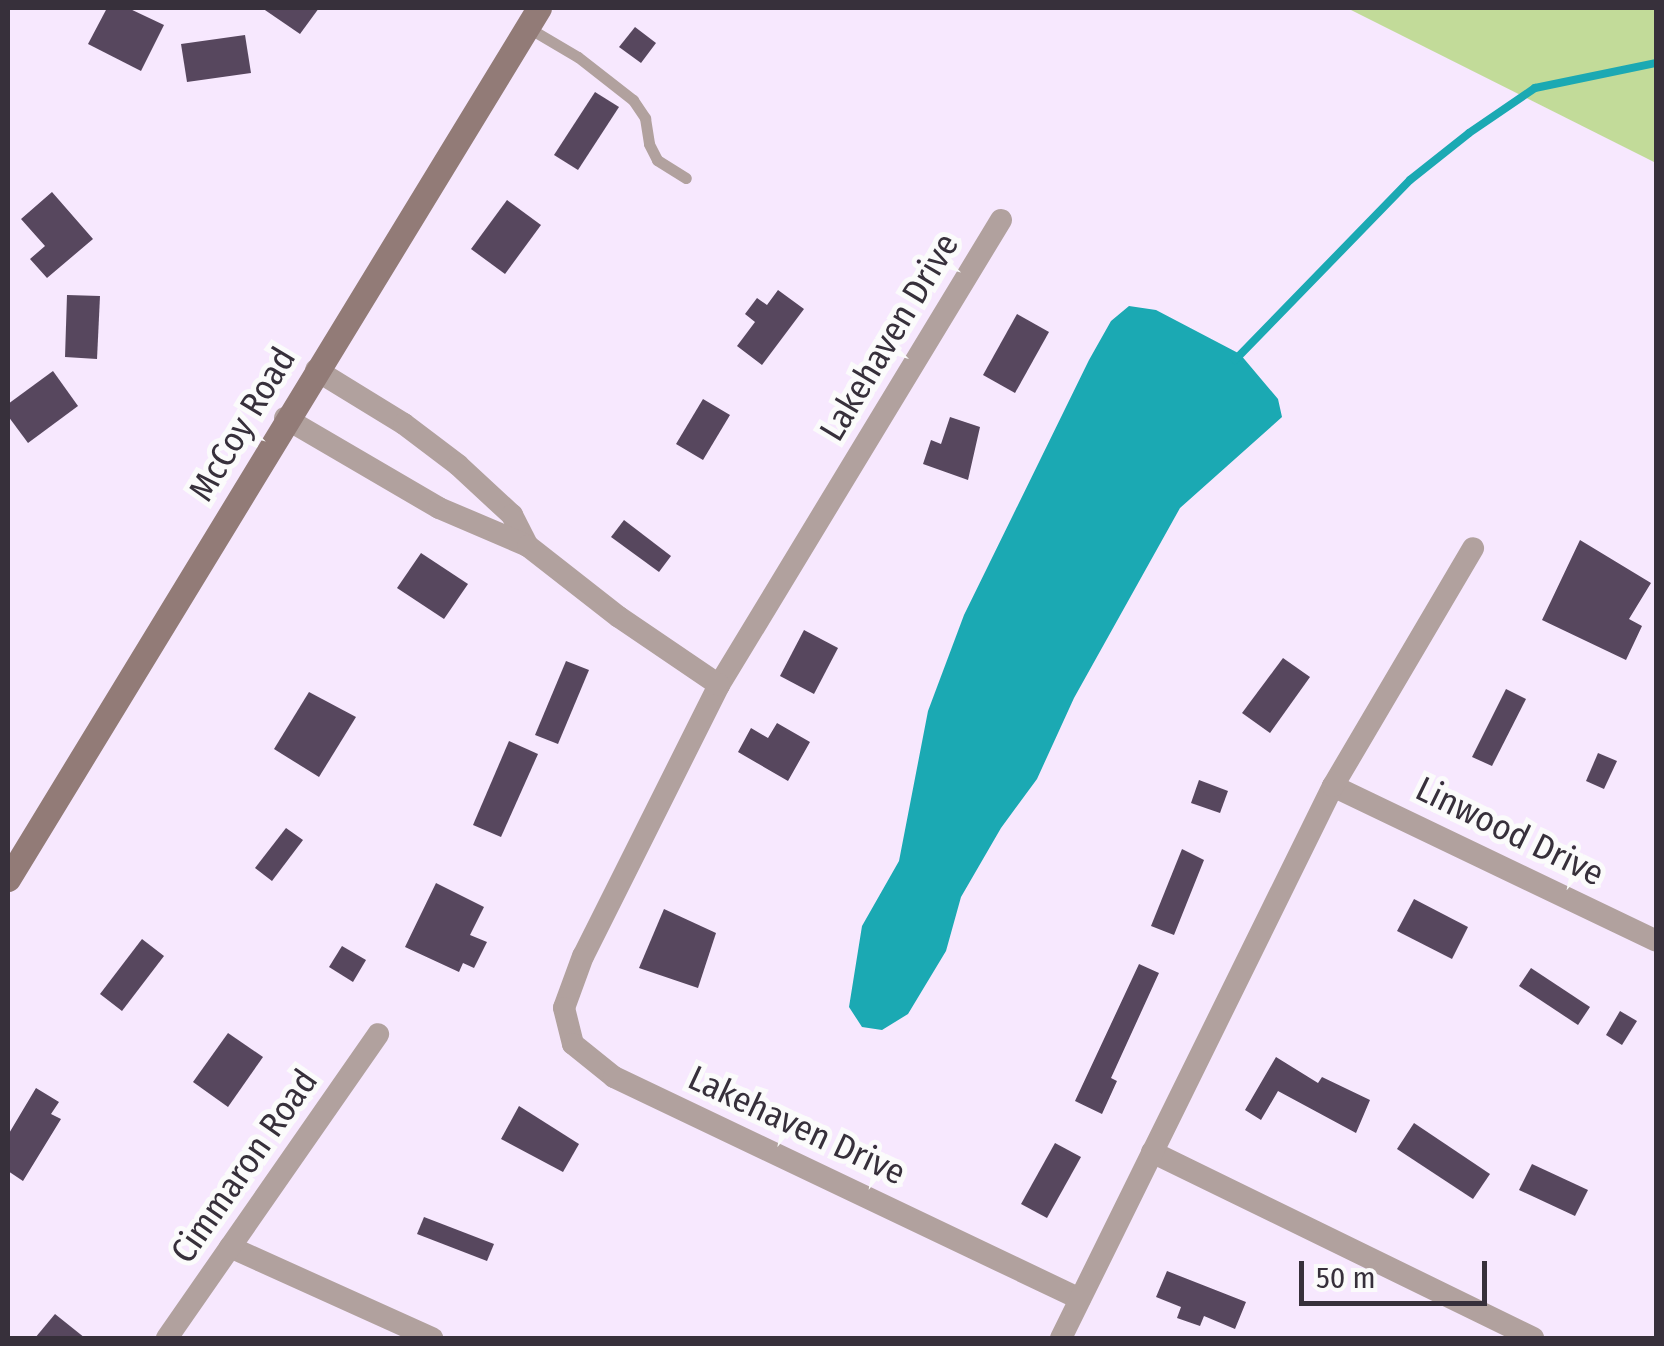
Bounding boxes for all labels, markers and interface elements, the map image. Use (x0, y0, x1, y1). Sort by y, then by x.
street label: Lakehaven Drive (811, 226, 967, 448)
street label: McCoy Road (180, 340, 304, 508)
street label: Linwood Drive (1409, 768, 1611, 894)
street label: Lakehaven Drive (682, 1056, 912, 1194)
street label: Cimmaron Road (162, 1061, 326, 1271)
scale bar (1304, 1241, 1492, 1303)
text: 50 m (1316, 1260, 1376, 1296)

